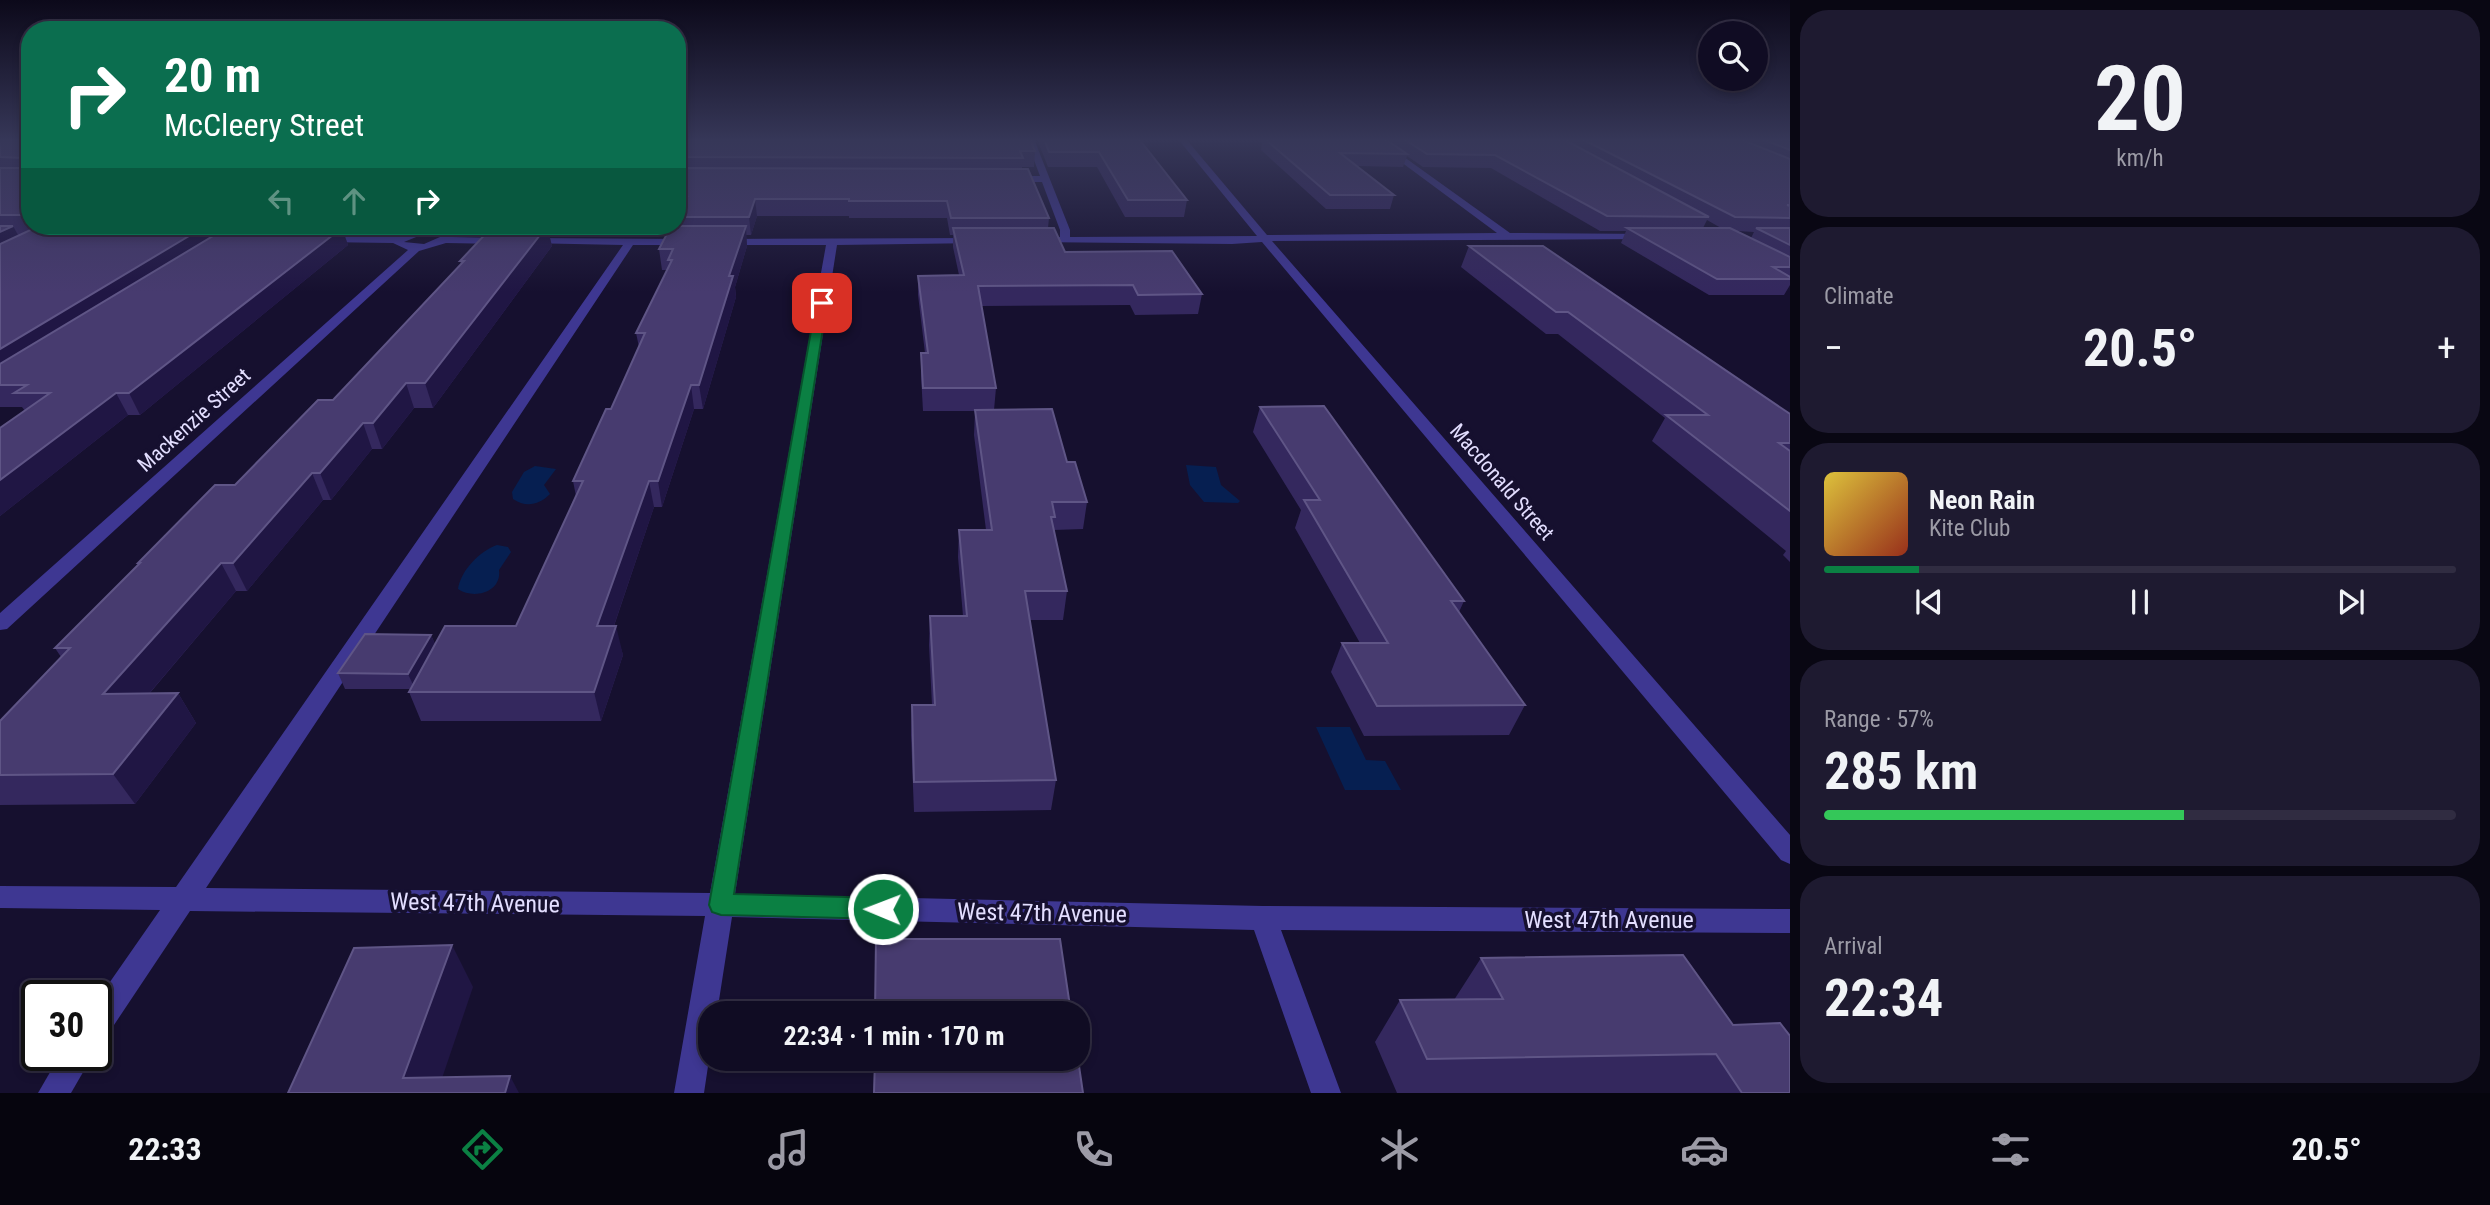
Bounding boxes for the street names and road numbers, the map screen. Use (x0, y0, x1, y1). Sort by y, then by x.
street label: Mackenzie Street (133, 363, 255, 477)
street label: Macdonald Street (1445, 419, 1559, 545)
street label: West 47th Avenue (390, 888, 560, 918)
street label: West 47th Avenue (957, 898, 1127, 928)
street label: West 47th Avenue (1524, 906, 1694, 934)

